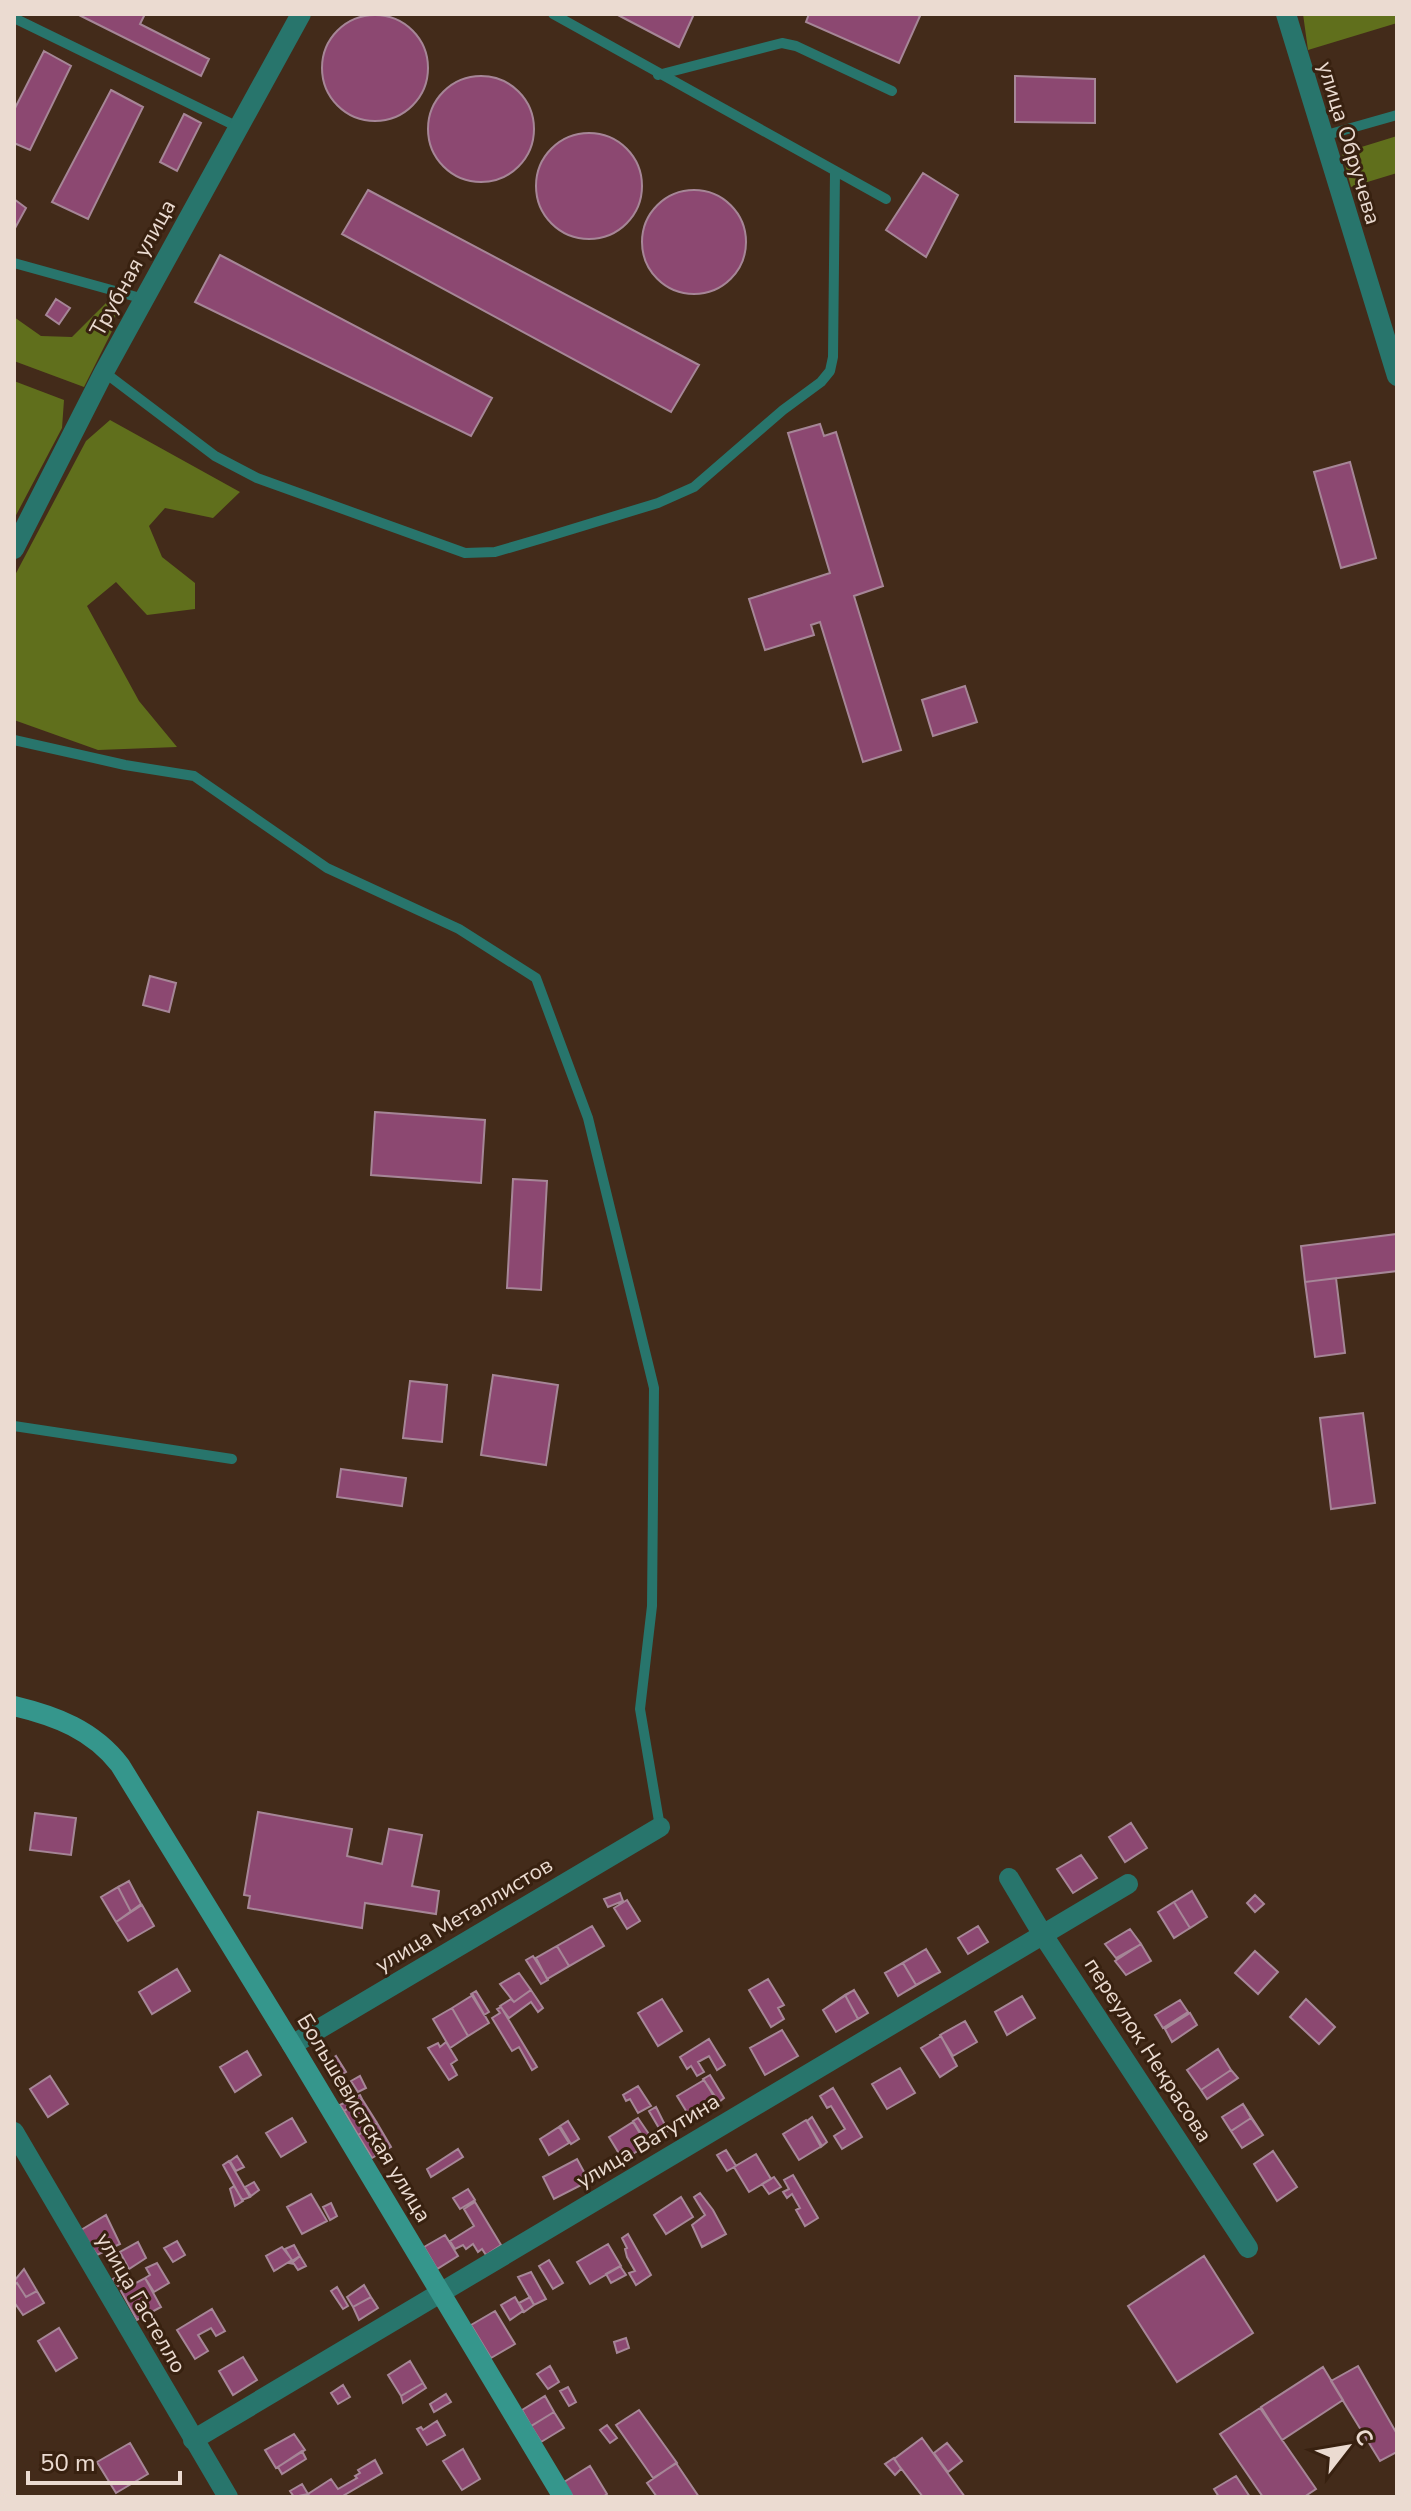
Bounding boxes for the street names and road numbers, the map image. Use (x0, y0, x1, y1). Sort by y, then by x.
street label: улица Обручева (1310, 58, 1388, 228)
street label: Трубная улица (83, 194, 183, 342)
street label: улица Металлистов (370, 1850, 558, 1980)
street label: переулок Некрасова (1077, 1952, 1219, 2148)
street label: Большевистская улица (290, 2008, 438, 2228)
street label: улица Ватутина (571, 2086, 725, 2196)
street label: улица Гастелло (89, 2227, 193, 2379)

